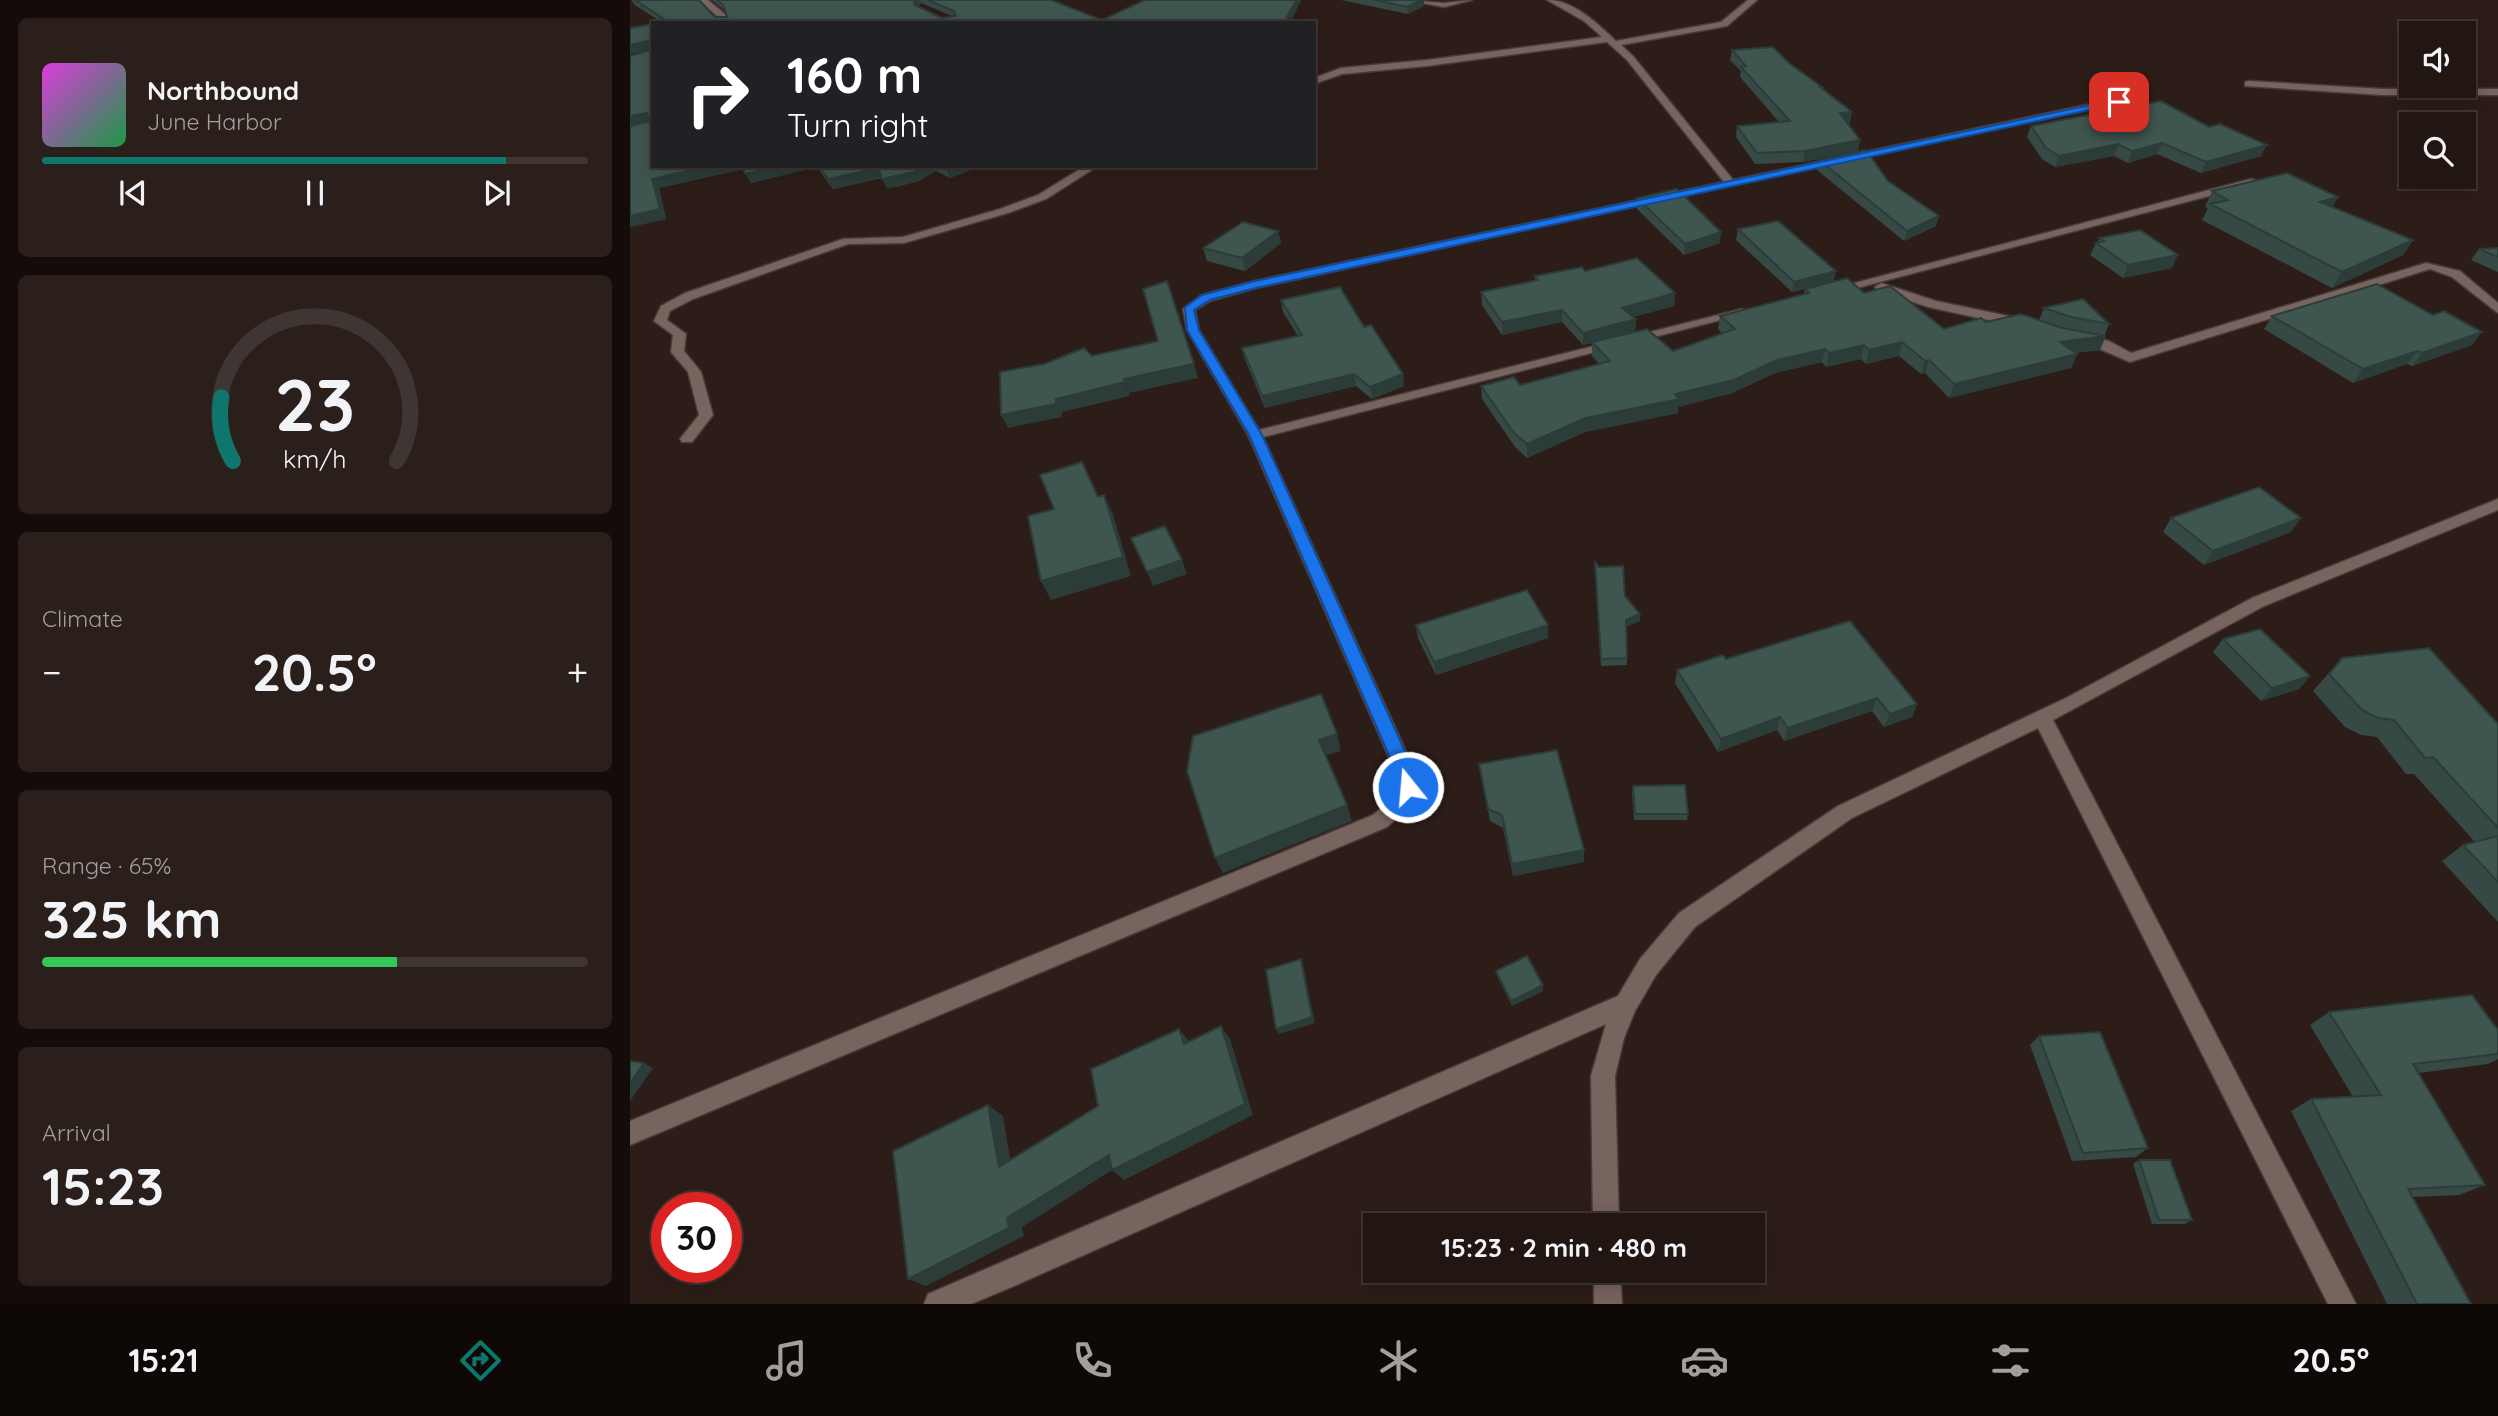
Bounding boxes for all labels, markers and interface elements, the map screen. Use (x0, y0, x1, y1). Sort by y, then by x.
map controls (2399, 21, 2476, 189)
button: sound (2399, 21, 2476, 98)
text: 160 m (787, 44, 922, 105)
icon: right (672, 49, 763, 140)
pin (2089, 72, 2149, 132)
text: Northbound (147, 74, 299, 107)
icon: arrive (2100, 83, 2138, 121)
text: Turn right (787, 105, 928, 145)
text: June Harbor (147, 107, 282, 136)
button: search (2399, 112, 2476, 189)
icon: previous (114, 174, 152, 212)
icon: pause (296, 174, 334, 212)
icon: next (478, 174, 516, 212)
text: 23 (275, 358, 355, 449)
text: km/h (283, 443, 347, 474)
text: Climate (42, 604, 123, 633)
text: 20.5° (252, 639, 377, 704)
text: − (42, 648, 62, 696)
text: + (567, 648, 588, 696)
position arrow (1371, 750, 1445, 824)
text: Range · 65% (42, 851, 171, 880)
text: 325 km (42, 886, 222, 951)
text: Arrival (42, 1118, 111, 1147)
text: 15:23 (42, 1153, 164, 1218)
speed limit sign: 30 (651, 1192, 742, 1283)
text: 15:23 · 2 min · 480 m (1441, 1231, 1687, 1264)
icon: directions (456, 1336, 505, 1385)
icon: music (762, 1336, 811, 1385)
icon: phone (1068, 1336, 1117, 1385)
icon: climate (1374, 1336, 1423, 1385)
icon: car (1680, 1336, 1729, 1385)
icon: filters (1986, 1336, 2035, 1385)
text: 15:21 (129, 1340, 199, 1380)
text: 20.5° (2293, 1340, 2369, 1380)

